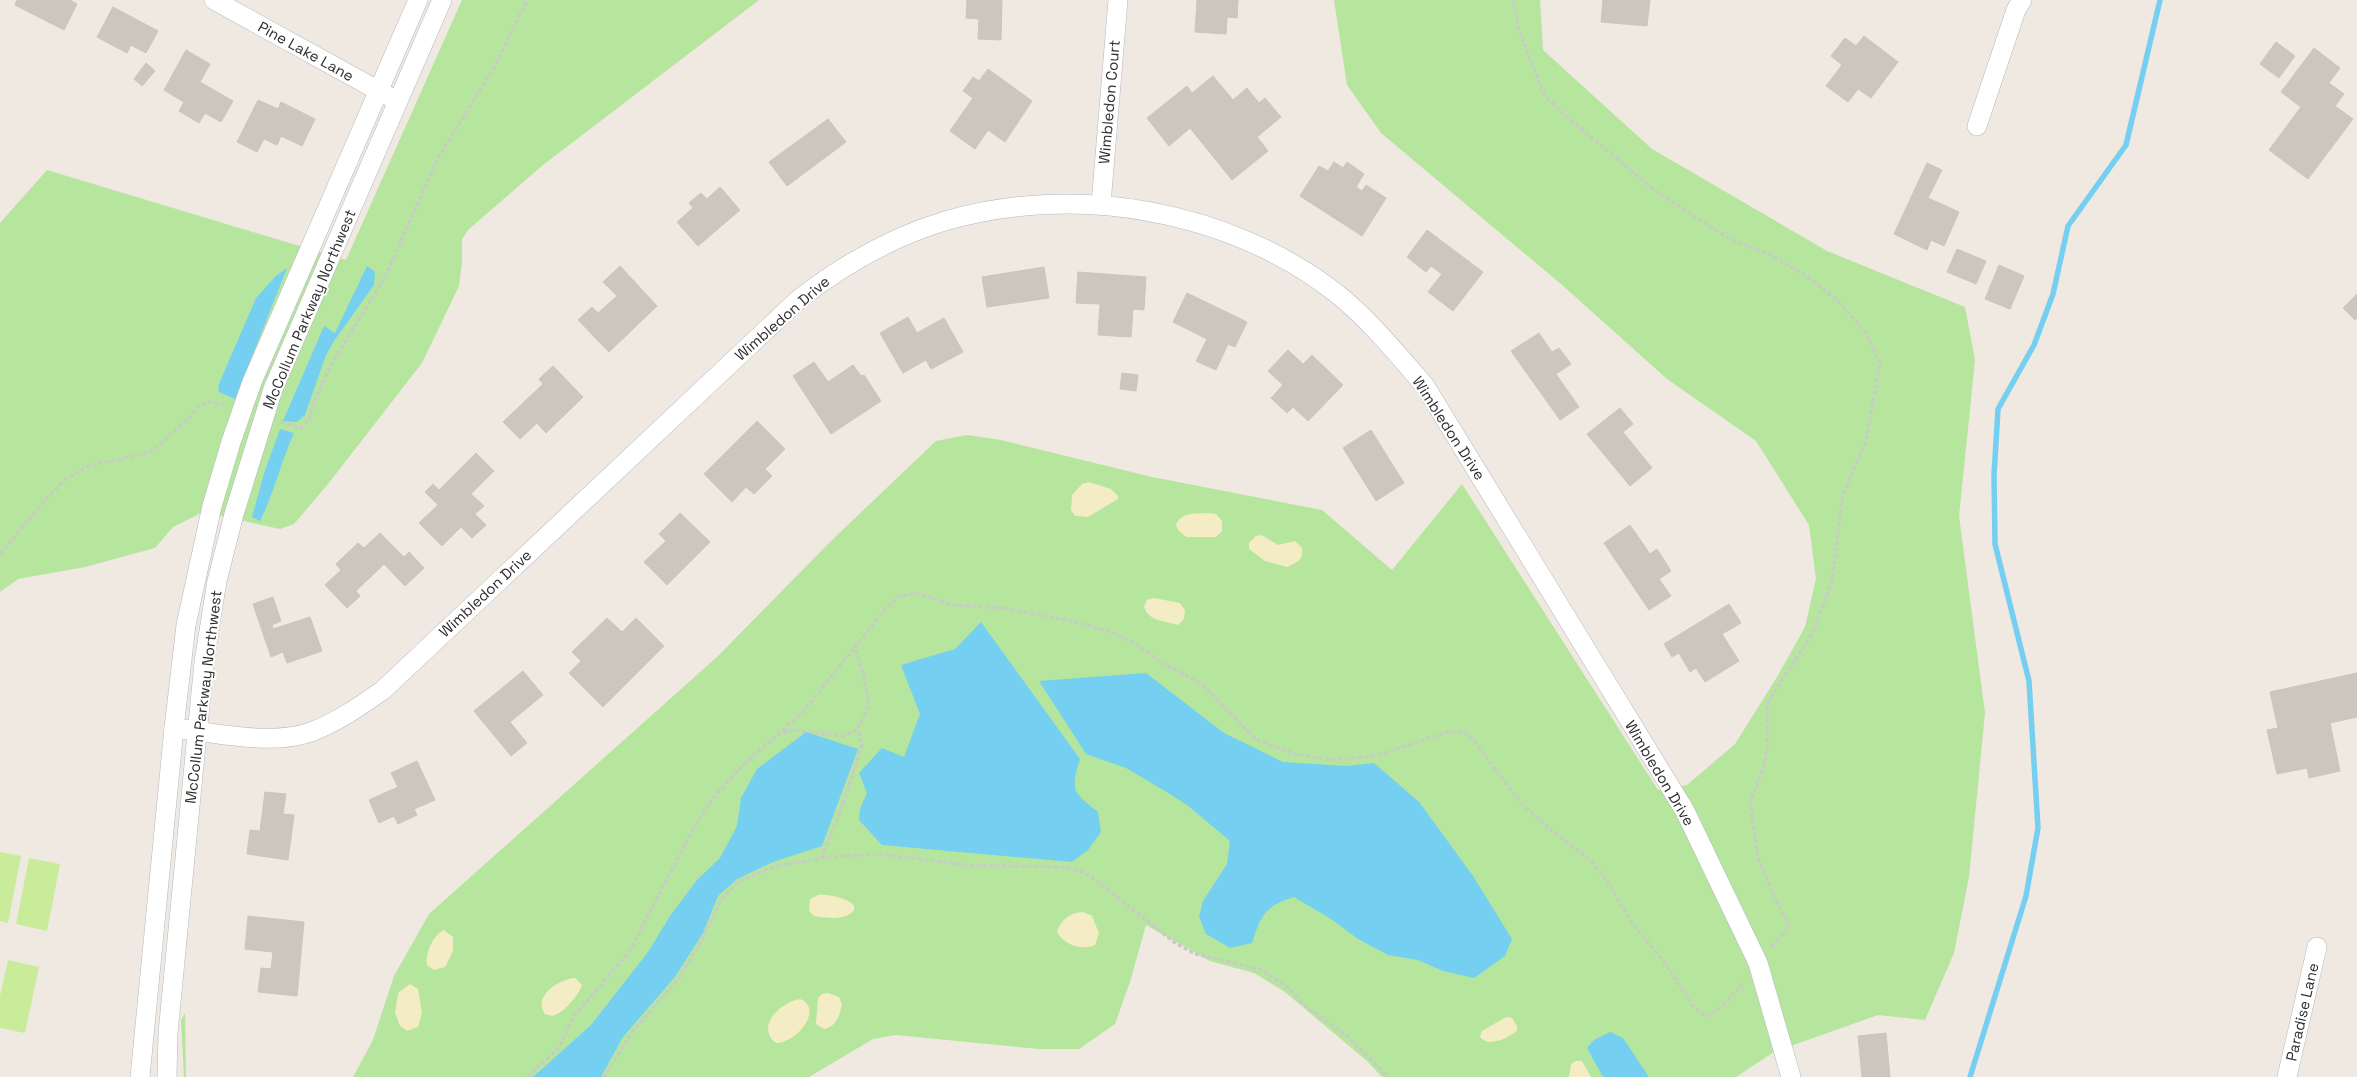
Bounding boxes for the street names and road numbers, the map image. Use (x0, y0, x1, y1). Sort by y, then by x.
street label: Pine Lake Lane (255, 17, 357, 85)
street label: Wimbledon Court (1094, 39, 1124, 165)
street label: McCollum Parkway Northwest (258, 206, 360, 412)
street label: Wimbledon Drive (731, 271, 834, 364)
street label: Wimbledon Drive (1408, 373, 1490, 484)
street label: Wimbledon Drive (435, 545, 535, 641)
street label: McCollum Parkway Northwest (180, 589, 226, 805)
street label: Wimbledon Drive (1621, 717, 1699, 829)
street label: Paradise Lane (2281, 961, 2323, 1063)

